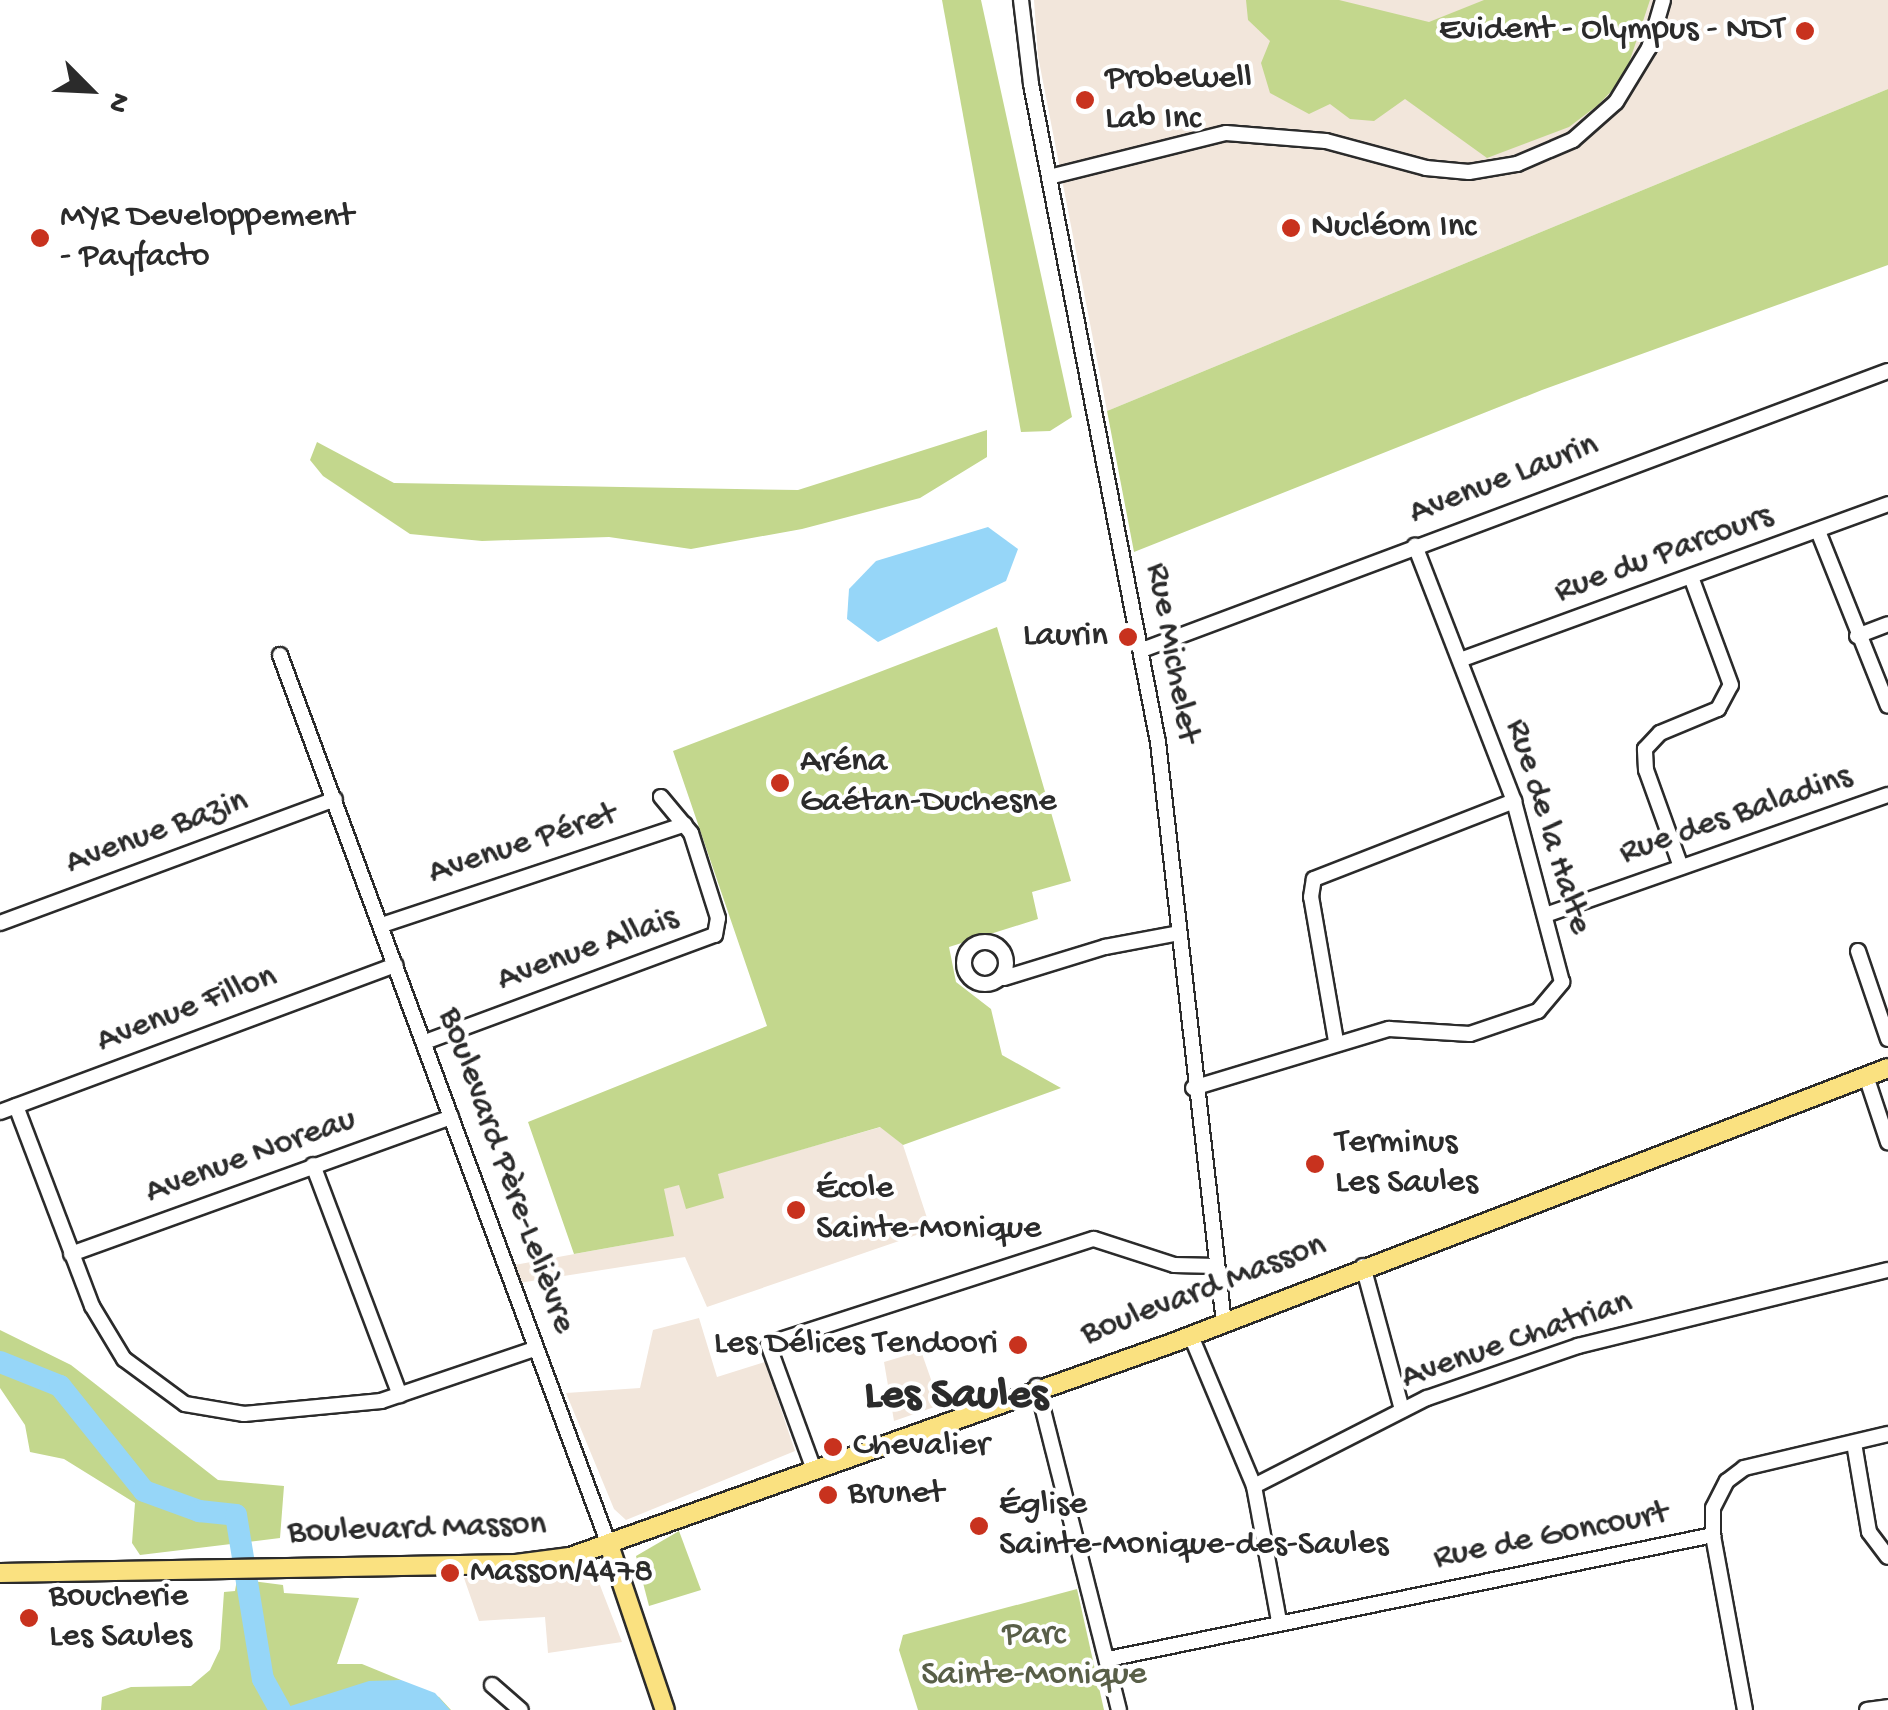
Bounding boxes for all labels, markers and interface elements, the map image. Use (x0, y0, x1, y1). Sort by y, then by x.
place label: Evident - Olympus - NDT (1439, 10, 1785, 52)
marker: Evident - Olympus - NDT (1794, 20, 1816, 42)
north arrow (40, 40, 140, 140)
place label: Probewell Lab Inc (1105, 59, 1252, 141)
text: N (99, 87, 137, 117)
marker: Probewell Lab Inc (1074, 89, 1096, 111)
place label: MYR Developpement - Payfacto (60, 197, 354, 279)
place label: Nucléom Inc (1311, 207, 1476, 249)
marker: Nucléom Inc (1280, 217, 1302, 239)
marker: MYR Developpement - Payfacto (29, 227, 51, 249)
street label: Avenue Laurin (1404, 425, 1604, 535)
street label: Rue du Parcours (1549, 496, 1779, 614)
street label: Rue Michelet (1135, 560, 1207, 746)
place label: Laurin (1023, 616, 1108, 658)
marker: Laurin (1117, 626, 1139, 648)
street label: Rue de la Halte (1494, 714, 1600, 940)
place label: Aréna Gaétan-Duchesne (800, 742, 1056, 824)
street label: Rue des Baladins (1614, 757, 1858, 875)
marker: Aréna Gaétan-Duchesne (769, 772, 791, 794)
street label: Avenue Bazin (60, 781, 254, 885)
street label: Avenue Péret (423, 795, 623, 895)
street label: Avenue Allais (492, 898, 684, 1002)
street label: Avenue Fillon (91, 956, 283, 1064)
street label: Boulevard Père-Lelièvre (427, 1003, 583, 1339)
street label: Avenue Noreau (140, 1099, 362, 1215)
place label: Terminus Les Saules (1335, 1123, 1478, 1205)
marker: Terminus Les Saules (1304, 1153, 1326, 1175)
place label: École Sainte-Monique (816, 1169, 1041, 1251)
marker: École Sainte-Monique (785, 1199, 807, 1221)
street label: Boulevard Masson (1076, 1225, 1332, 1357)
street label: Avenue Chatrian (1396, 1282, 1638, 1400)
place label: Les Délices Tendoori (714, 1324, 998, 1366)
marker: Les Délices Tendoori (1007, 1334, 1029, 1356)
district label: Les Saules (864, 1370, 1048, 1424)
place label: Chevalier (853, 1426, 989, 1468)
marker: Chevalier (822, 1436, 844, 1458)
place label: Brunet (848, 1474, 944, 1516)
marker: Brunet (817, 1484, 839, 1506)
place label: Église Sainte-Monique-des-Saules (999, 1485, 1388, 1567)
street label: Rue de Goncourt (1430, 1494, 1672, 1580)
street label: Boulevard Masson (287, 1505, 547, 1555)
marker: Église Sainte-Monique-des-Saules (968, 1515, 990, 1537)
place label: Masson/4478 (470, 1552, 653, 1594)
marker: Masson/4478 (439, 1562, 461, 1584)
place label: Boucherie Les Saules (49, 1577, 192, 1659)
marker: Boucherie Les Saules (18, 1607, 40, 1629)
park label: Parc Sainte-Monique (921, 1615, 1147, 1697)

